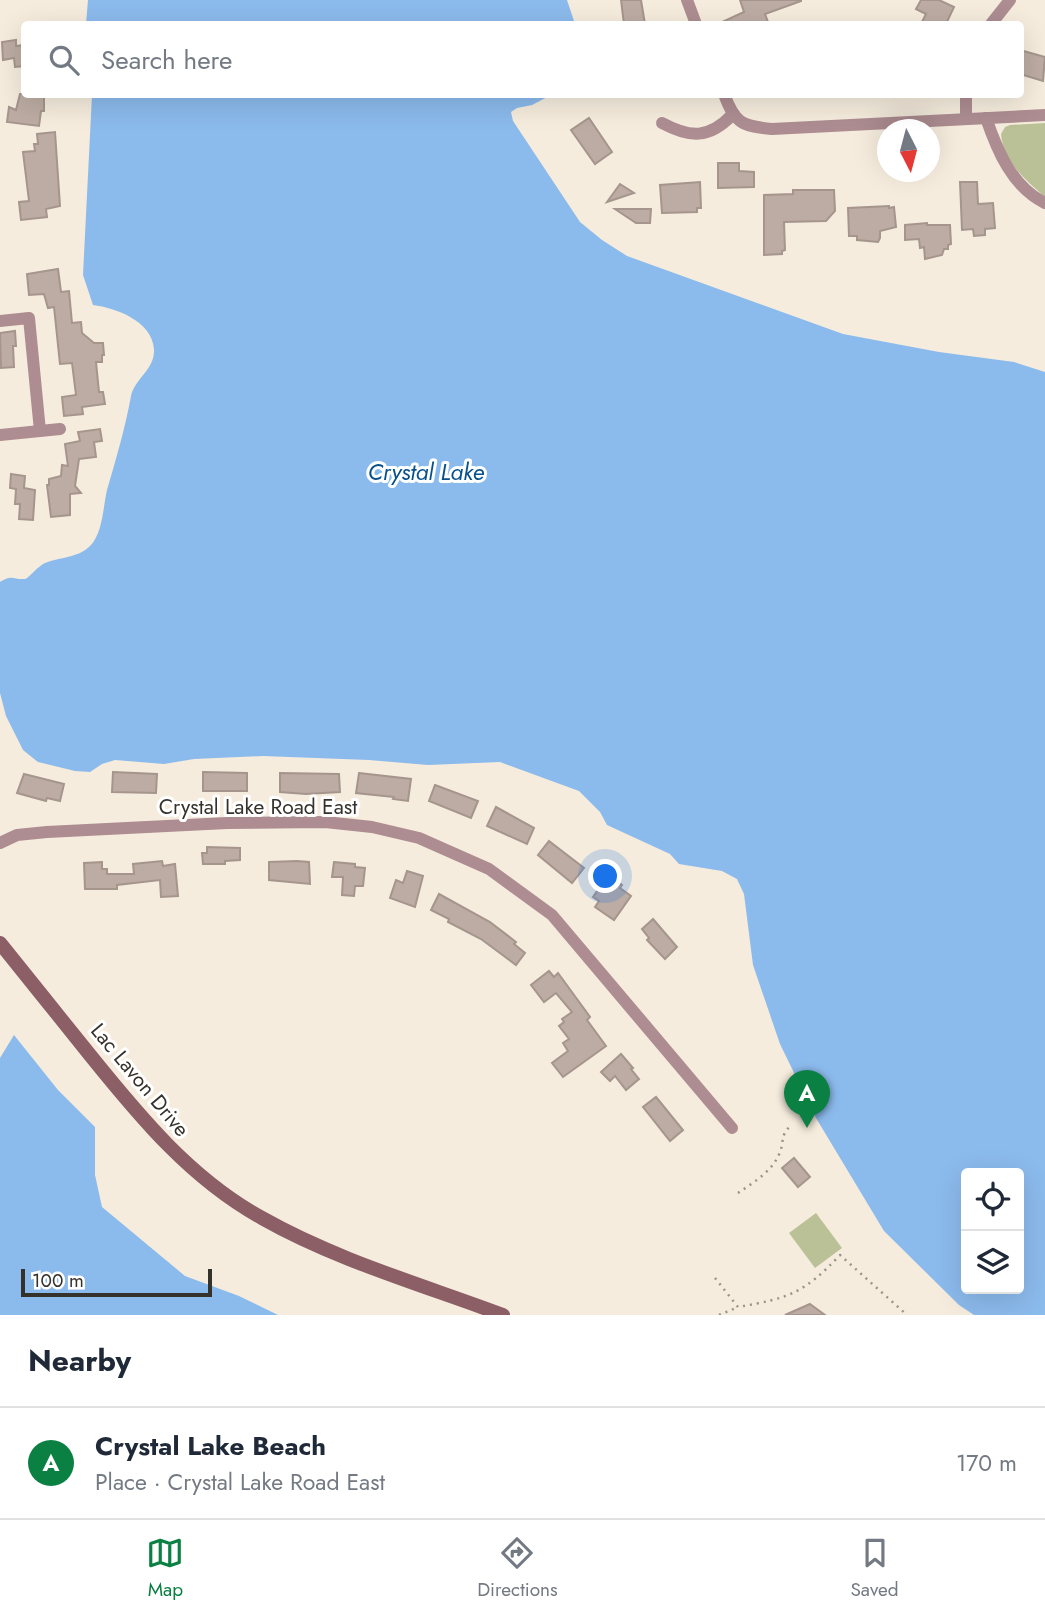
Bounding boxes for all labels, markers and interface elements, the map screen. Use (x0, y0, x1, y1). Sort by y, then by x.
search box (21, 21, 1024, 98)
icon: search (45, 41, 83, 79)
text: Search here (101, 41, 233, 79)
north arrow (877, 119, 940, 182)
water label: Crystal Lake (368, 455, 485, 489)
street label: Crystal Lake Road East (159, 792, 357, 822)
your location (588, 859, 622, 893)
street label: Lac Lavon Drive (84, 1017, 197, 1143)
pin: A (784, 1070, 830, 1128)
map controls (961, 1168, 1024, 1294)
button: locate (961, 1168, 1024, 1231)
button: layers (961, 1231, 1024, 1294)
scale bar (21, 1266, 212, 1298)
text: 100 m (32, 1267, 84, 1294)
text: Nearby (28, 1339, 131, 1382)
text: Crystal Lake Beach (95, 1427, 326, 1465)
text: A (43, 1446, 59, 1480)
text: 170 m (956, 1446, 1017, 1480)
text: Place · Crystal Lake Road East (95, 1465, 385, 1499)
tab: Map (146, 1534, 184, 1603)
tab: Directions (477, 1534, 558, 1603)
tab: Saved (850, 1534, 899, 1603)

